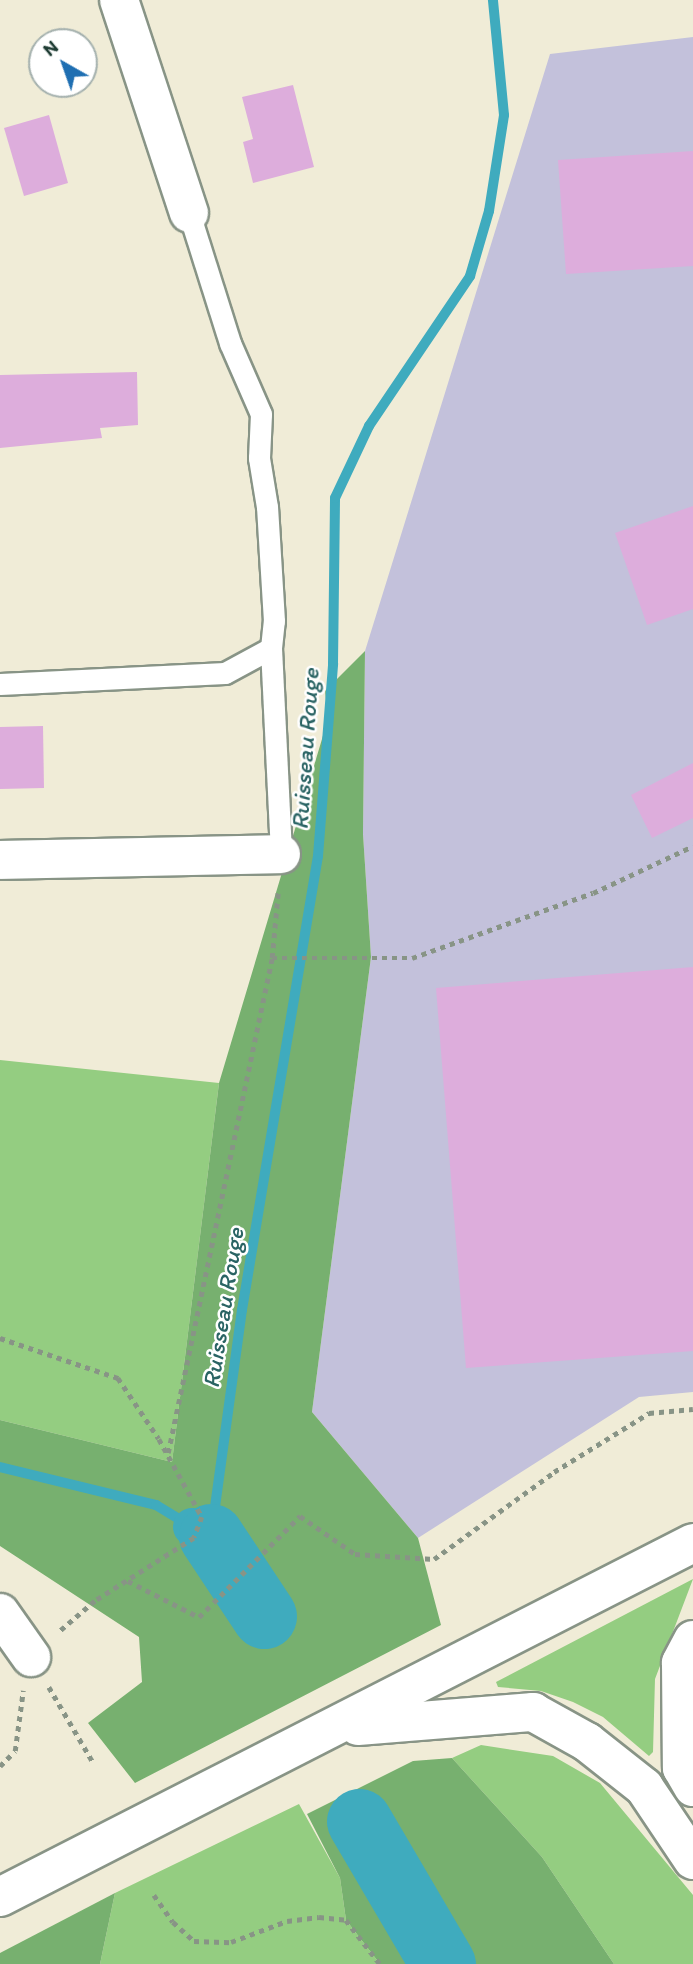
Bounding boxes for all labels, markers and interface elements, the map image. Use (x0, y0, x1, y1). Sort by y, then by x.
north arrow (28, 28, 98, 98)
text: N (38, 35, 63, 61)
water label: Ruisseau Rouge (285, 667, 325, 831)
water label: Ruisseau Rouge (196, 1226, 250, 1390)

